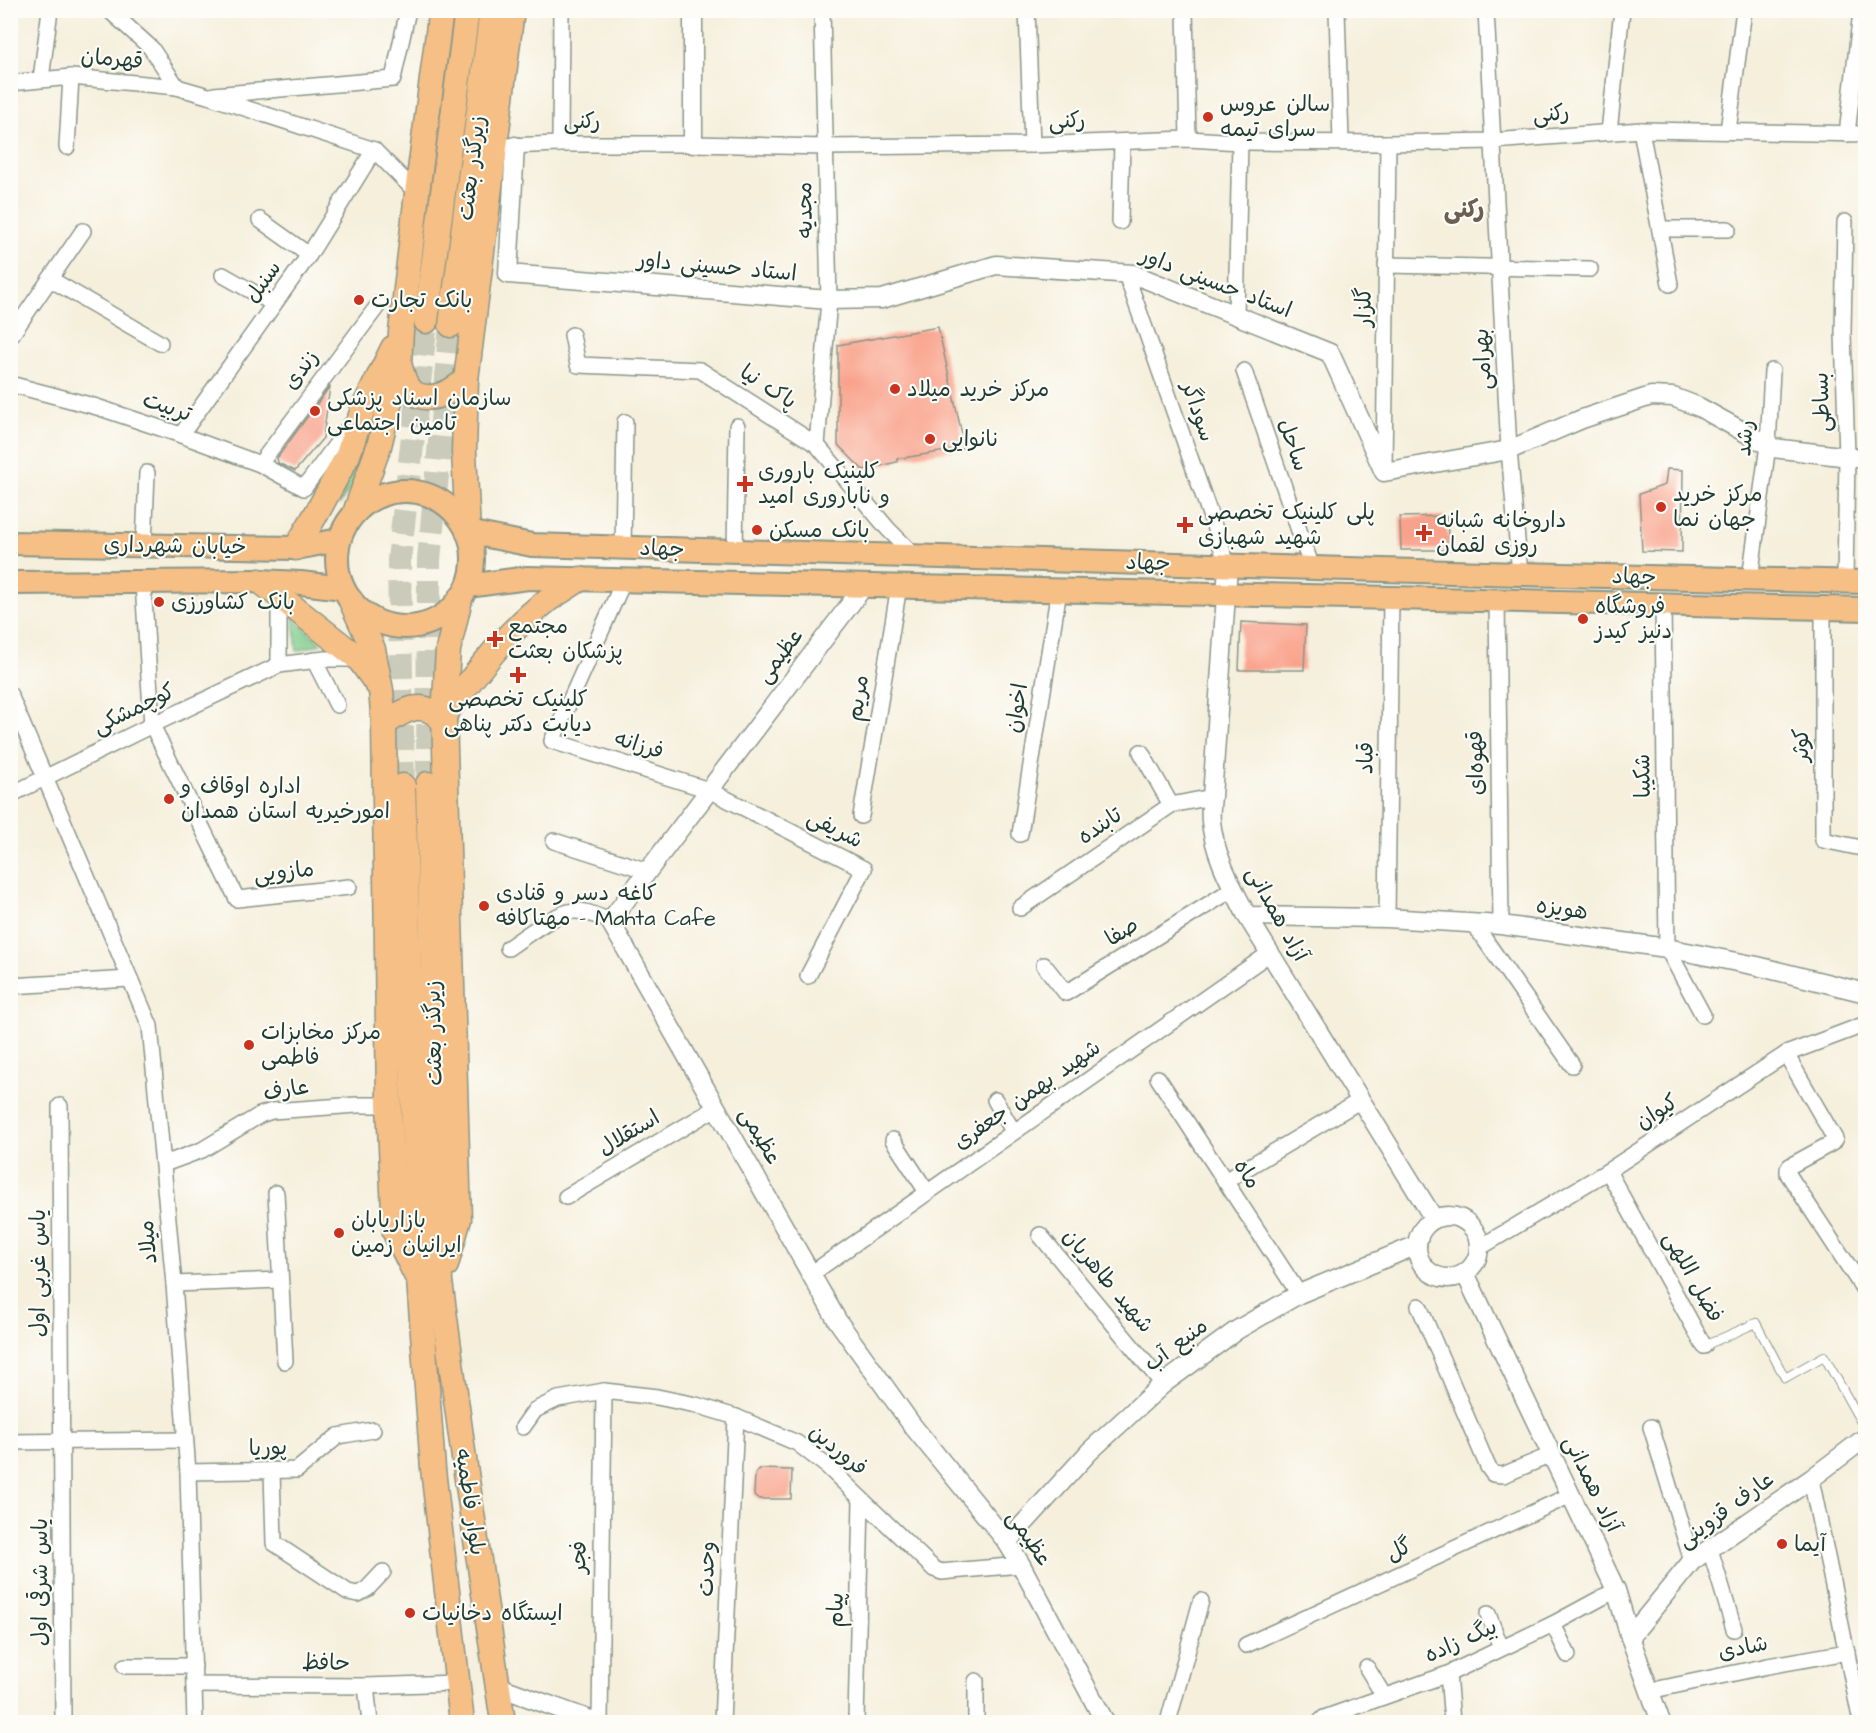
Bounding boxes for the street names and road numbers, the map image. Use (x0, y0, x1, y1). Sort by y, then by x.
street label: قهرمان (79, 41, 145, 77)
street label: رکنی (1531, 97, 1571, 131)
street label: رکنی (1048, 105, 1086, 137)
street label: رکنی (564, 106, 600, 137)
street label: زیرگذر بعثت (450, 114, 494, 222)
street label: مجدیه (789, 181, 821, 239)
street label: استاد حسینی داور (1134, 239, 1296, 326)
street label: استاد حسینی داور (634, 244, 798, 289)
street label: سنبل (237, 254, 289, 310)
street label: گلزار (1348, 287, 1380, 329)
street label: بهرامی (1466, 327, 1500, 391)
street label: زندی (276, 344, 326, 396)
street label: پاک نیا (733, 357, 803, 417)
street label: بساطی (1805, 371, 1839, 433)
street label: سوداگر (1173, 376, 1223, 446)
street label: تربیت (138, 384, 196, 430)
street label: ساحل (1270, 415, 1316, 475)
street label: رشد (1728, 418, 1762, 458)
street label: خیابان شهرداری (103, 529, 247, 563)
street label: جهاد (639, 533, 685, 565)
street label: جهاد (1125, 547, 1171, 579)
street label: جهاد (1611, 561, 1657, 593)
street label: عظیمی (749, 622, 811, 690)
street label: مریم (839, 673, 877, 723)
street label: کوچمشکی (88, 676, 180, 742)
street label: اخوان (998, 681, 1036, 735)
street label: فرزانه (610, 723, 668, 767)
street label: کوثر (1786, 728, 1817, 764)
street label: قهوه‌ای (1460, 730, 1492, 796)
street label: قباد (1350, 742, 1382, 774)
street label: شکیبا (1627, 754, 1659, 798)
street label: تابنده (1072, 799, 1129, 852)
street label: شریفی (802, 802, 868, 856)
street label: مازویی (252, 853, 316, 891)
street label: آزاد همدانی (1238, 861, 1317, 968)
street label: هویزه (1534, 890, 1590, 928)
street label: صفا (1099, 910, 1145, 954)
street label: زیرگذر بعثت (418, 980, 450, 1086)
street label: شهید بهمن جعفری (947, 1033, 1107, 1157)
street label: عارف (261, 1071, 311, 1109)
street label: کیوان (1629, 1087, 1685, 1137)
street label: استقلال (592, 1102, 666, 1164)
street label: عظیمی (731, 1102, 789, 1170)
street label: ماه (1226, 1153, 1268, 1195)
street label: یاس غربی اول (23, 1209, 54, 1337)
street label: میلاد (131, 1219, 165, 1265)
street label: شهید طاهریان (1055, 1222, 1161, 1340)
street label: فضل اللهی (1655, 1226, 1731, 1328)
street label: منبع آب (1138, 1311, 1214, 1379)
street label: فروردین (802, 1417, 874, 1483)
street label: آزاد همدانی (1555, 1430, 1629, 1539)
street label: پوریا (248, 1432, 288, 1464)
street label: بلوار فاطمیه (447, 1447, 493, 1557)
street label: عارف قزوینی (1671, 1464, 1781, 1556)
street label: عظیمی (999, 1504, 1059, 1572)
street label: یاس شرقی اول (25, 1518, 56, 1646)
street label: گل (1381, 1531, 1417, 1569)
street label: فجر (563, 1540, 595, 1576)
street label: وحدت (691, 1541, 723, 1597)
street label: پیام (820, 1592, 852, 1628)
street label: بیگ زاده (1420, 1611, 1502, 1671)
street label: شادی (1715, 1628, 1771, 1668)
street label: حافظ (302, 1647, 350, 1679)

